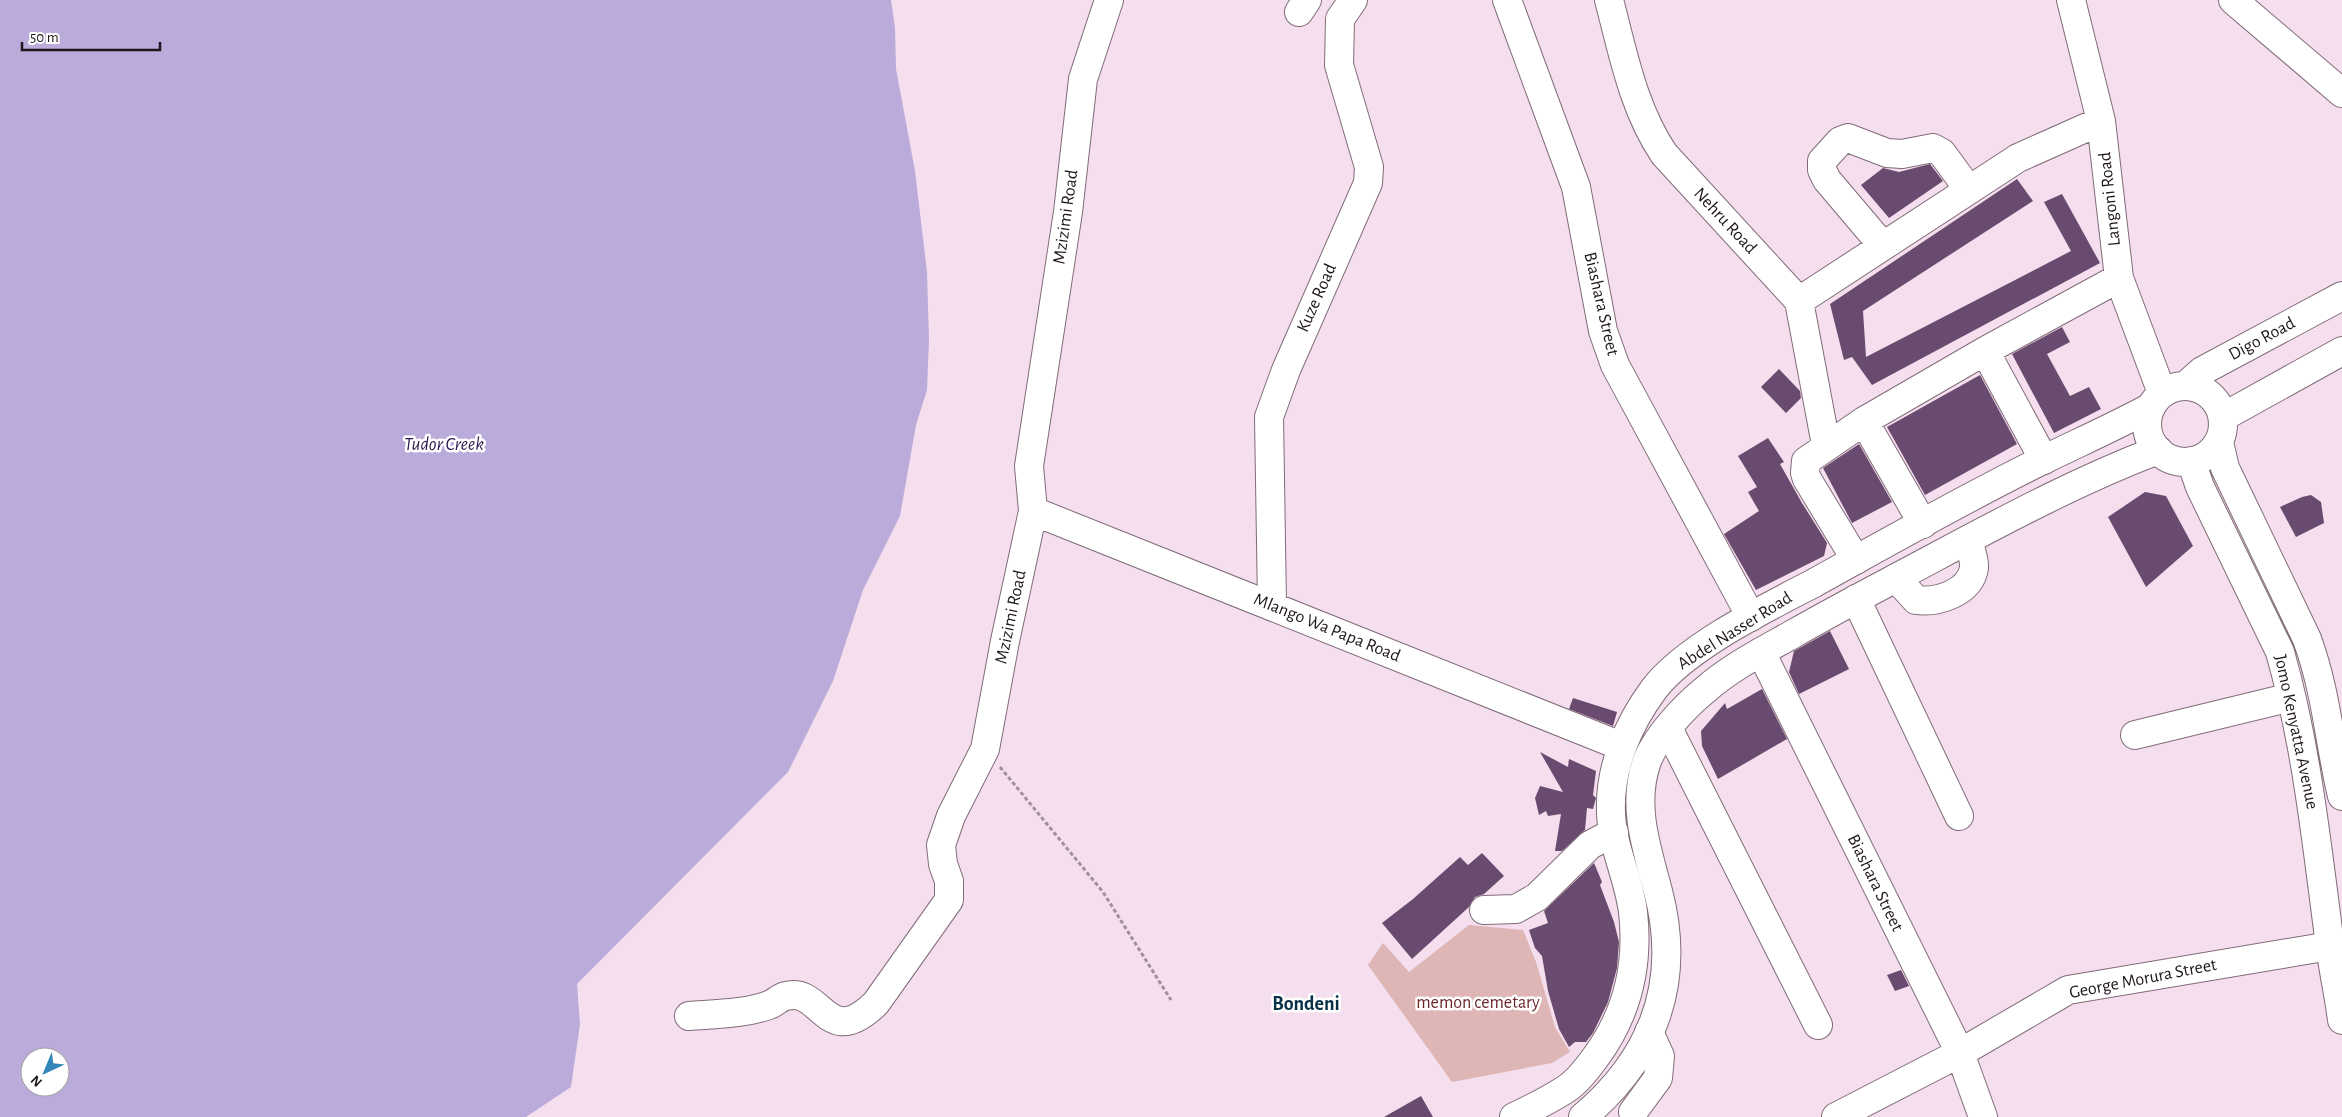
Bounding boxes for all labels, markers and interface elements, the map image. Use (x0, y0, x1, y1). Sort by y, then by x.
scale bar (22, 20, 160, 52)
text: 50 m (30, 30, 59, 45)
street label: Langoni Road (2096, 151, 2124, 247)
street label: Mzizimi Road (1050, 169, 1082, 265)
street label: Nehru Road (1690, 184, 1760, 258)
street label: Biashara Street (1580, 250, 1622, 358)
street label: Kuze Road (1294, 261, 1340, 335)
street label: Digo Road (2226, 314, 2298, 364)
water label: Tudor Creek (404, 435, 484, 454)
street label: Mzizimi Road (992, 569, 1030, 665)
street label: Abdel Nasser Road (1675, 589, 1795, 673)
street label: Mlango Wa Papa Road (1251, 590, 1403, 666)
street label: Jomo Kenyatta Avenue (2271, 653, 2321, 811)
street label: Biashara Street (1844, 832, 1906, 935)
street label: George Morura Street (2068, 956, 2219, 1002)
district label: Bondeni (1272, 994, 1340, 1014)
park label: memon cemetary (1416, 994, 1540, 1012)
north arrow (20, 1047, 70, 1097)
text: N (28, 1072, 45, 1089)

